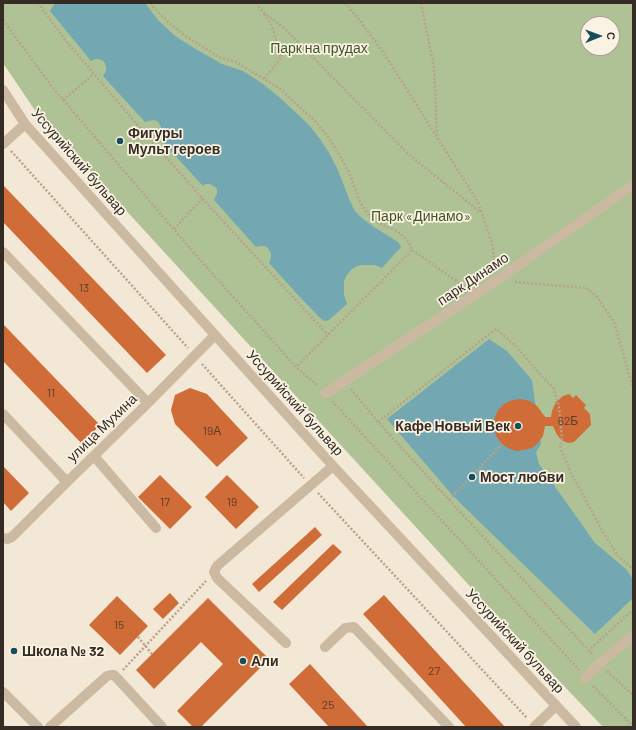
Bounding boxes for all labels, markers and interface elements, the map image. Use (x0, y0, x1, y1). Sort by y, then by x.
north arrow (580, 16, 620, 56)
text: С (605, 32, 618, 40)
park label: Парк на прудах (270, 40, 368, 56)
street label: Уссурийский бульвар (28, 105, 130, 219)
place label: Фигуры Мульт героев (128, 125, 220, 158)
marker: Фигуры Мульт героев (115, 136, 125, 146)
park label: Парк «Динамо» (371, 208, 471, 224)
street label: парк Динамо (434, 249, 512, 309)
house number: 13 (79, 281, 89, 295)
street label: Уссурийский бульвар (243, 347, 347, 459)
house number: 11 (47, 386, 55, 400)
street label: улица Мухина (64, 391, 140, 465)
house number: 62Б (558, 414, 578, 428)
place label: Кафе Новый Век (395, 418, 510, 434)
marker: Кафе Новый Век (513, 421, 523, 431)
house number: 19А (203, 424, 221, 438)
place label: Мост любви (480, 469, 564, 485)
marker: Мост любви (467, 472, 477, 482)
house number: 17 (160, 495, 170, 509)
house number: 19 (227, 495, 237, 509)
street label: Уссурийский бульвар (462, 585, 568, 697)
house number: 15 (114, 618, 124, 632)
place label: Школа № 32 (22, 643, 104, 659)
marker: Школа № 32 (9, 646, 19, 656)
place label: Али (251, 653, 279, 669)
marker: Али (238, 656, 248, 666)
house number: 27 (428, 664, 440, 678)
house number: 25 (322, 698, 334, 712)

